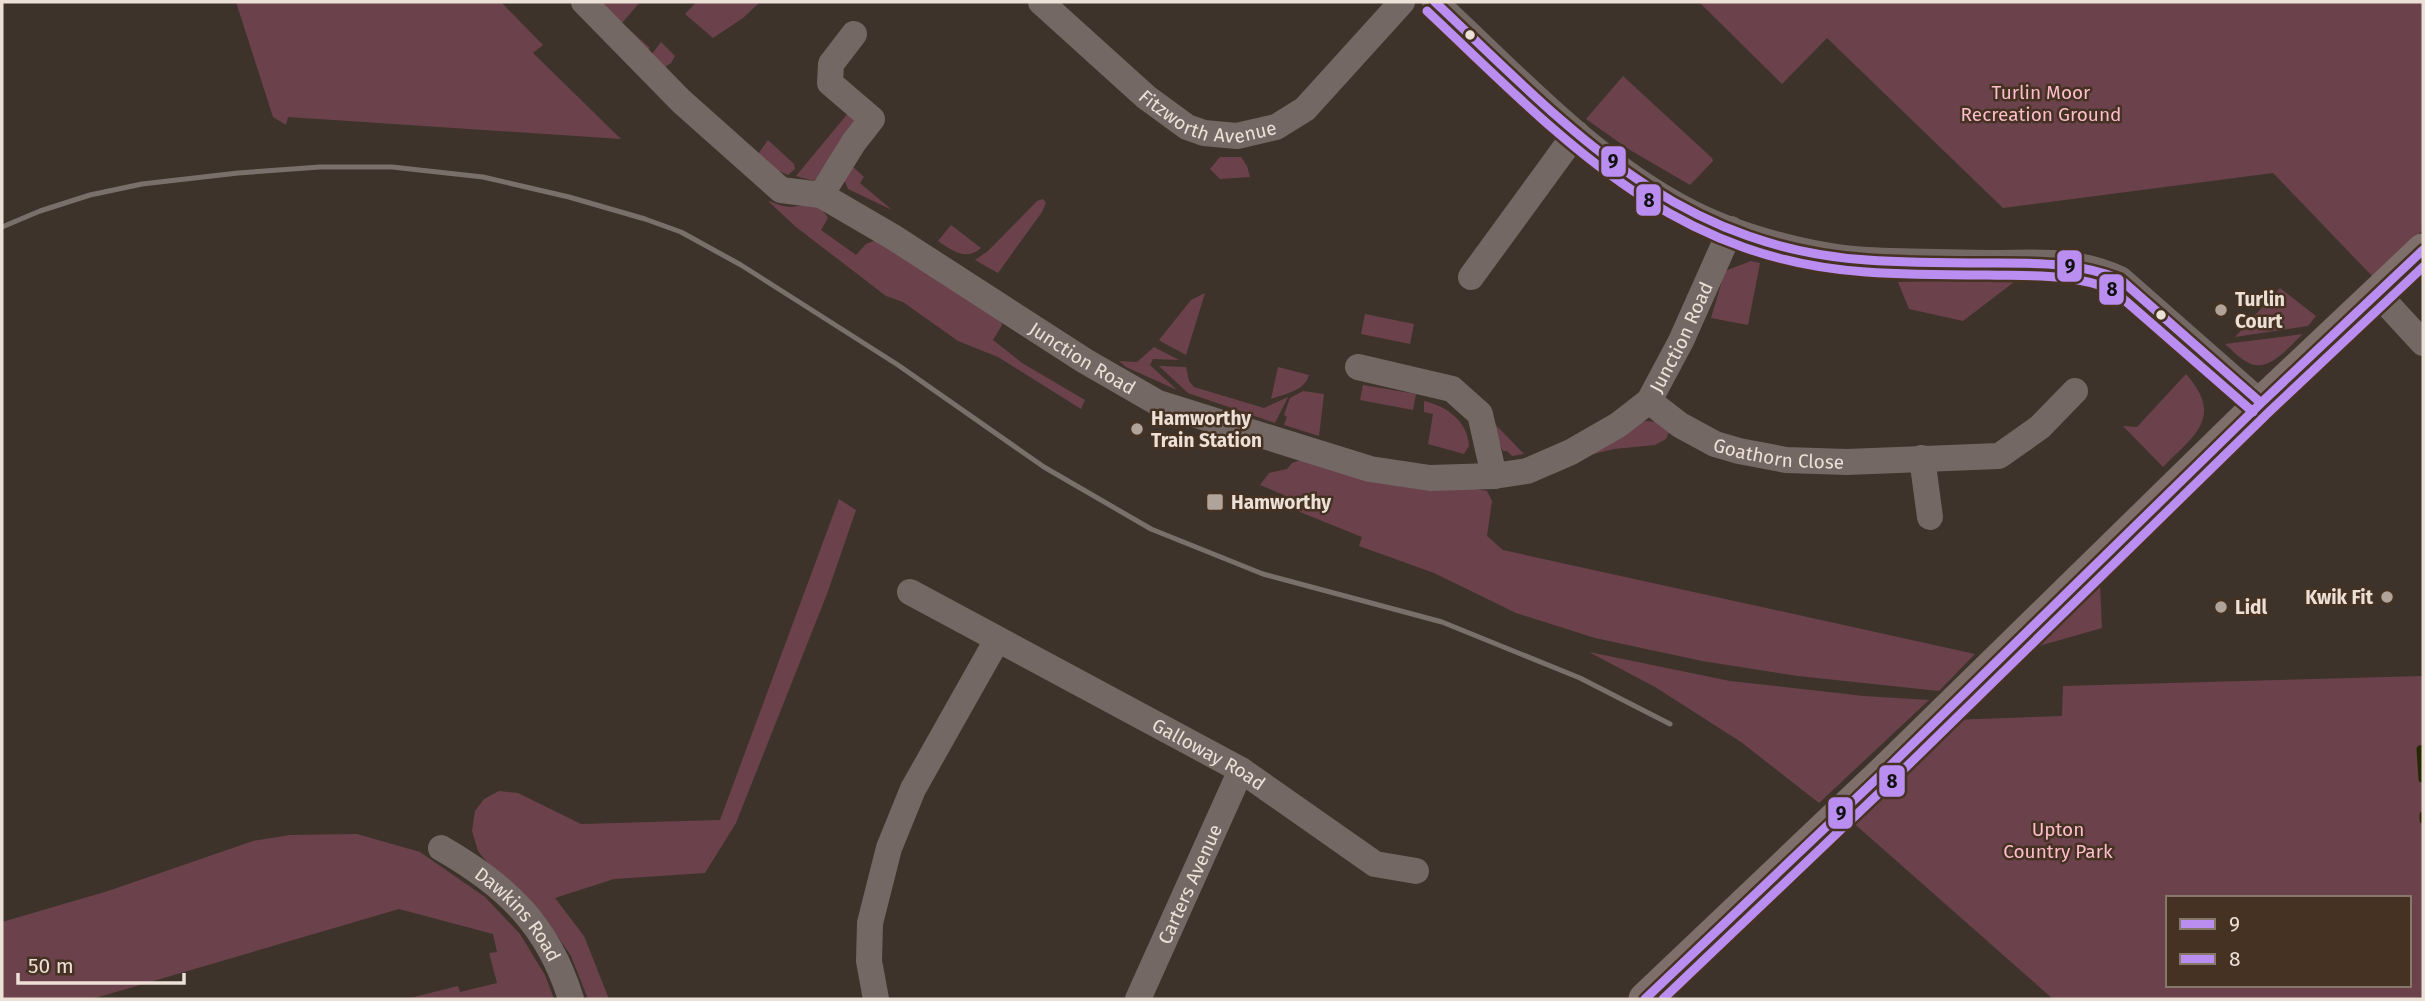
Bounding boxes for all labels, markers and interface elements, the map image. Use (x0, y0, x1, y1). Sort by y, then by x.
unlabelled marker (1463, 28, 1477, 42)
park label: Turlin Moor Recreation Ground (1961, 81, 2121, 126)
street label: Fitzworth Avenue (1134, 85, 1279, 148)
line badge: 9 (1600, 145, 1627, 178)
text: 9 (1608, 150, 1619, 173)
line badge: 8 (1635, 183, 1662, 217)
text: 8 (1643, 189, 1655, 212)
line badge: 9 (2056, 249, 2083, 283)
text: 9 (2065, 255, 2076, 278)
line badge: 8 (2098, 273, 2125, 306)
street label: Junction Road (1644, 278, 1718, 396)
text: 8 (2106, 278, 2118, 301)
place label: Turlin Court (2235, 288, 2285, 333)
marker: Turlin Court (2213, 302, 2229, 318)
unlabelled marker (2154, 308, 2168, 322)
street label: Junction Road (1025, 317, 1140, 399)
place label: Hamworthy Train Station (1151, 407, 1262, 452)
marker: Hamworthy Train Station (1129, 421, 1145, 437)
street label: Goathorn Close (1711, 433, 1845, 473)
place label: Hamworthy (1231, 491, 1331, 514)
marker: Hamworthy (1205, 492, 1225, 512)
place label: Kwik Fit (2305, 586, 2374, 609)
marker: Kwik Fit (2379, 589, 2395, 605)
place label: Lidl (2235, 596, 2268, 619)
marker: Lidl (2213, 599, 2229, 615)
street label: Galloway Road (1148, 713, 1270, 795)
line badge: 8 (1878, 764, 1906, 798)
text: 8 (1886, 770, 1898, 793)
line badge: 9 (1827, 796, 1854, 830)
text: 9 (1836, 802, 1847, 825)
park label: Upton Country Park (2003, 818, 2113, 863)
street label: Carters Avenue (1153, 820, 1227, 948)
street label: Dawkins Road (471, 862, 566, 965)
legend (2166, 896, 2411, 987)
text: 9 (2229, 911, 2240, 937)
scale bar (18, 942, 184, 986)
text: 8 (2229, 946, 2241, 972)
text: 50 m (28, 953, 74, 979)

